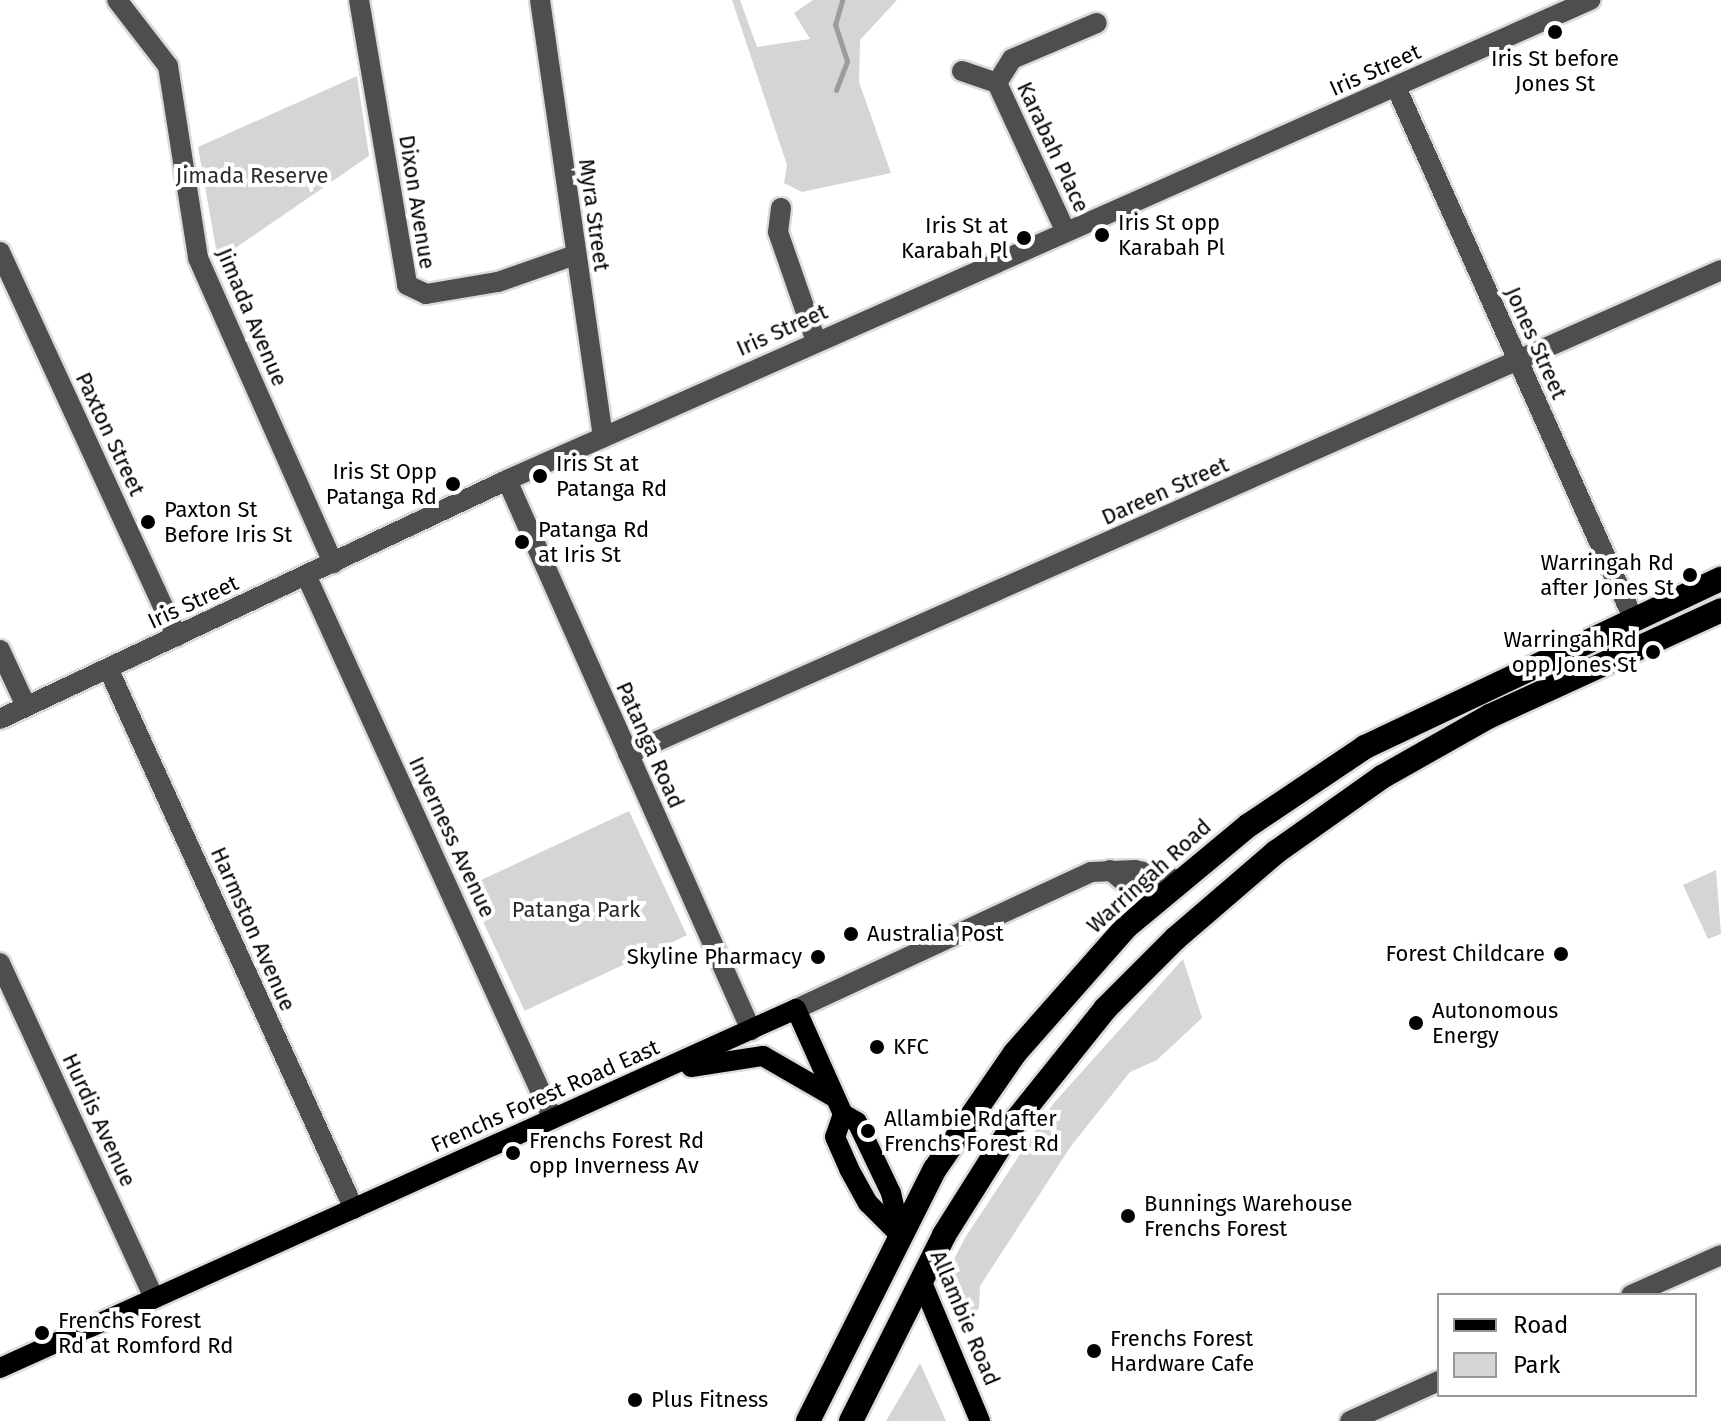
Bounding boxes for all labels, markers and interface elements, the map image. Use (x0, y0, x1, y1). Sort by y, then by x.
marker: Iris St before Jones St (1546, 23, 1564, 41)
street label: Iris Street (1325, 38, 1425, 102)
place label: Iris St before Jones St (1491, 45, 1619, 96)
street label: Karabah Place (1011, 78, 1095, 216)
street label: Dixon Avenue (393, 133, 441, 271)
street label: Myra Street (573, 157, 615, 273)
park label: Jimada Reserve (175, 163, 329, 189)
place label: Iris St opp Karabah Pl (1118, 209, 1225, 260)
place label: Iris St at Karabah Pl (901, 212, 1008, 264)
marker: Iris St opp Karabah Pl (1093, 226, 1111, 244)
marker: Iris St at Karabah Pl (1015, 229, 1033, 247)
street label: Jimada Avenue (211, 244, 293, 390)
street label: Jones Street (1499, 283, 1573, 403)
street label: Iris Street (732, 298, 832, 362)
street label: Paxton Street (70, 368, 150, 500)
place label: Iris St at Patanga Rd (556, 450, 667, 502)
street label: Dareen Street (1097, 451, 1233, 531)
place label: Iris St Opp Patanga Rd (326, 458, 437, 510)
marker: Iris St at Patanga Rd (531, 467, 549, 485)
marker: Iris St Opp Patanga Rd (444, 475, 462, 493)
place label: Paxton St Before Iris St (164, 496, 292, 548)
marker: Paxton St Before Iris St (139, 513, 157, 531)
place label: Patanga Rd at Iris St (538, 516, 649, 568)
marker: Patanga Rd at Iris St (513, 533, 531, 551)
place label: Warringah Rd after Jones St (1540, 549, 1674, 600)
marker: Warringah Rd after Jones St (1681, 566, 1699, 584)
street label: Iris Street (143, 570, 243, 634)
place label: Warringah Rd opp Jones St (1504, 626, 1637, 678)
marker: Warringah Rd opp Jones St (1644, 643, 1662, 661)
street label: Patanga Road (610, 678, 690, 812)
street label: Inverness Avenue (403, 752, 501, 922)
street label: Warringah Road (1081, 813, 1217, 939)
street label: Harmston Avenue (205, 843, 301, 1015)
park label: Patanga Park (512, 897, 640, 923)
place label: Australia Post (867, 921, 1004, 947)
marker: Australia Post (842, 925, 860, 943)
place label: Forest Childcare (1385, 941, 1545, 967)
place label: Skyline Pharmacy (627, 944, 802, 970)
marker: Forest Childcare (1552, 945, 1570, 963)
marker: Skyline Pharmacy (809, 948, 827, 966)
place label: Autonomous Energy (1432, 997, 1558, 1048)
marker: Autonomous Energy (1407, 1014, 1425, 1032)
street label: Frenchs Forest Road East (427, 1034, 663, 1158)
place label: KFC (893, 1034, 929, 1060)
marker: KFC (868, 1038, 886, 1056)
street label: Hurdis Avenue (57, 1049, 141, 1191)
place label: Allambie Rd after Frenchs Forest Rd (884, 1105, 1059, 1156)
marker: Allambie Rd after Frenchs Forest Rd (859, 1122, 877, 1140)
place label: Frenchs Forest Rd opp Inverness Av (529, 1127, 704, 1178)
marker: Frenchs Forest Rd opp Inverness Av (504, 1144, 522, 1162)
place label: Bunnings Warehouse Frenchs Forest (1144, 1190, 1353, 1242)
marker: Bunnings Warehouse Frenchs Forest (1119, 1207, 1137, 1225)
street label: Allambie Road (925, 1247, 1005, 1389)
legend (1437, 1293, 1697, 1397)
place label: Frenchs Forest Rd at Romford Rd (58, 1307, 233, 1358)
text: Road (1513, 1311, 1568, 1339)
marker: Frenchs Forest Rd at Romford Rd (33, 1324, 51, 1342)
place label: Frenchs Forest Hardware Cafe (1110, 1325, 1254, 1376)
marker: Frenchs Forest Hardware Cafe (1085, 1342, 1103, 1360)
text: Park (1513, 1351, 1560, 1379)
place label: Plus Fitness (651, 1387, 768, 1413)
marker: Plus Fitness (626, 1391, 644, 1409)

